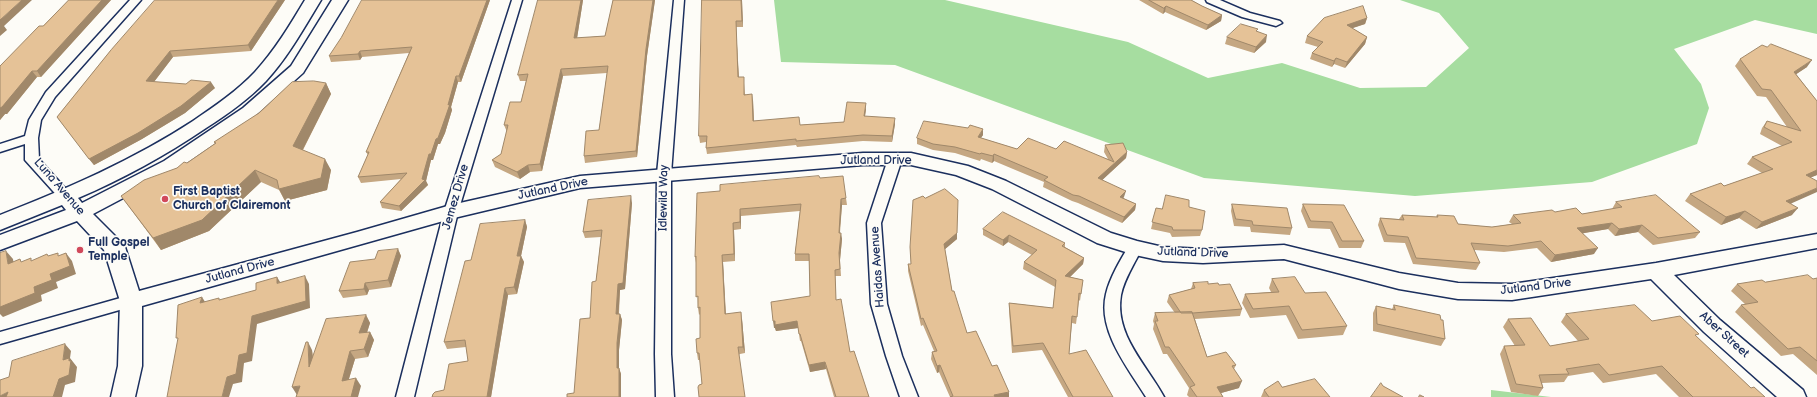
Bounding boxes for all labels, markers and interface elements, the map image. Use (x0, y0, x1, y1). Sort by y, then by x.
street label: Jutland Drive (840, 154, 912, 168)
street label: Luna Avenue (30, 156, 88, 218)
street label: Jemez Drive (440, 163, 472, 231)
street label: Idlewild Way (656, 165, 672, 231)
street label: Jutland Drive (517, 175, 589, 203)
place label: First Baptist Church of Clairemont (173, 185, 291, 213)
marker: First Baptist Church of Clairemont (160, 194, 170, 204)
street label: Haidas Avenue (868, 226, 888, 308)
place label: Full Gospel Temple (88, 236, 150, 264)
marker: Full Gospel Temple (75, 245, 85, 255)
street label: Jutland Drive (1157, 245, 1229, 261)
street label: Jutland Drive (204, 255, 276, 287)
street label: Jutland Drive (1500, 276, 1572, 298)
street label: Aber Street (1696, 309, 1752, 361)

